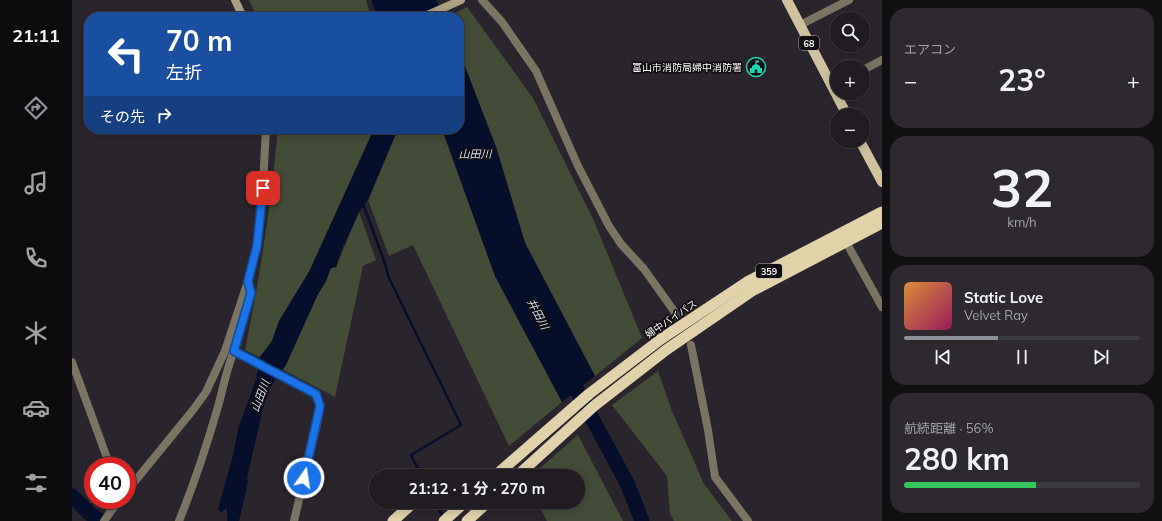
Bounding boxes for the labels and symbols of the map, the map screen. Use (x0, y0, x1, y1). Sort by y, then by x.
road number: 68 (799, 36, 819, 50)
public building icon: 富山市消防局婦中消防署 (745, 56, 767, 78)
place label: 富山市消防局婦中消防署 (632, 61, 742, 74)
water label: 山田川 (459, 147, 492, 161)
pin (246, 171, 280, 205)
road number: 359 (756, 264, 782, 278)
water label: 井田川 (524, 296, 552, 333)
street label: 婦中バイパス (643, 297, 699, 341)
water label: 山田川 (248, 377, 273, 414)
speed limit sign: 40 (84, 457, 136, 509)
position arrow (283, 457, 325, 499)

